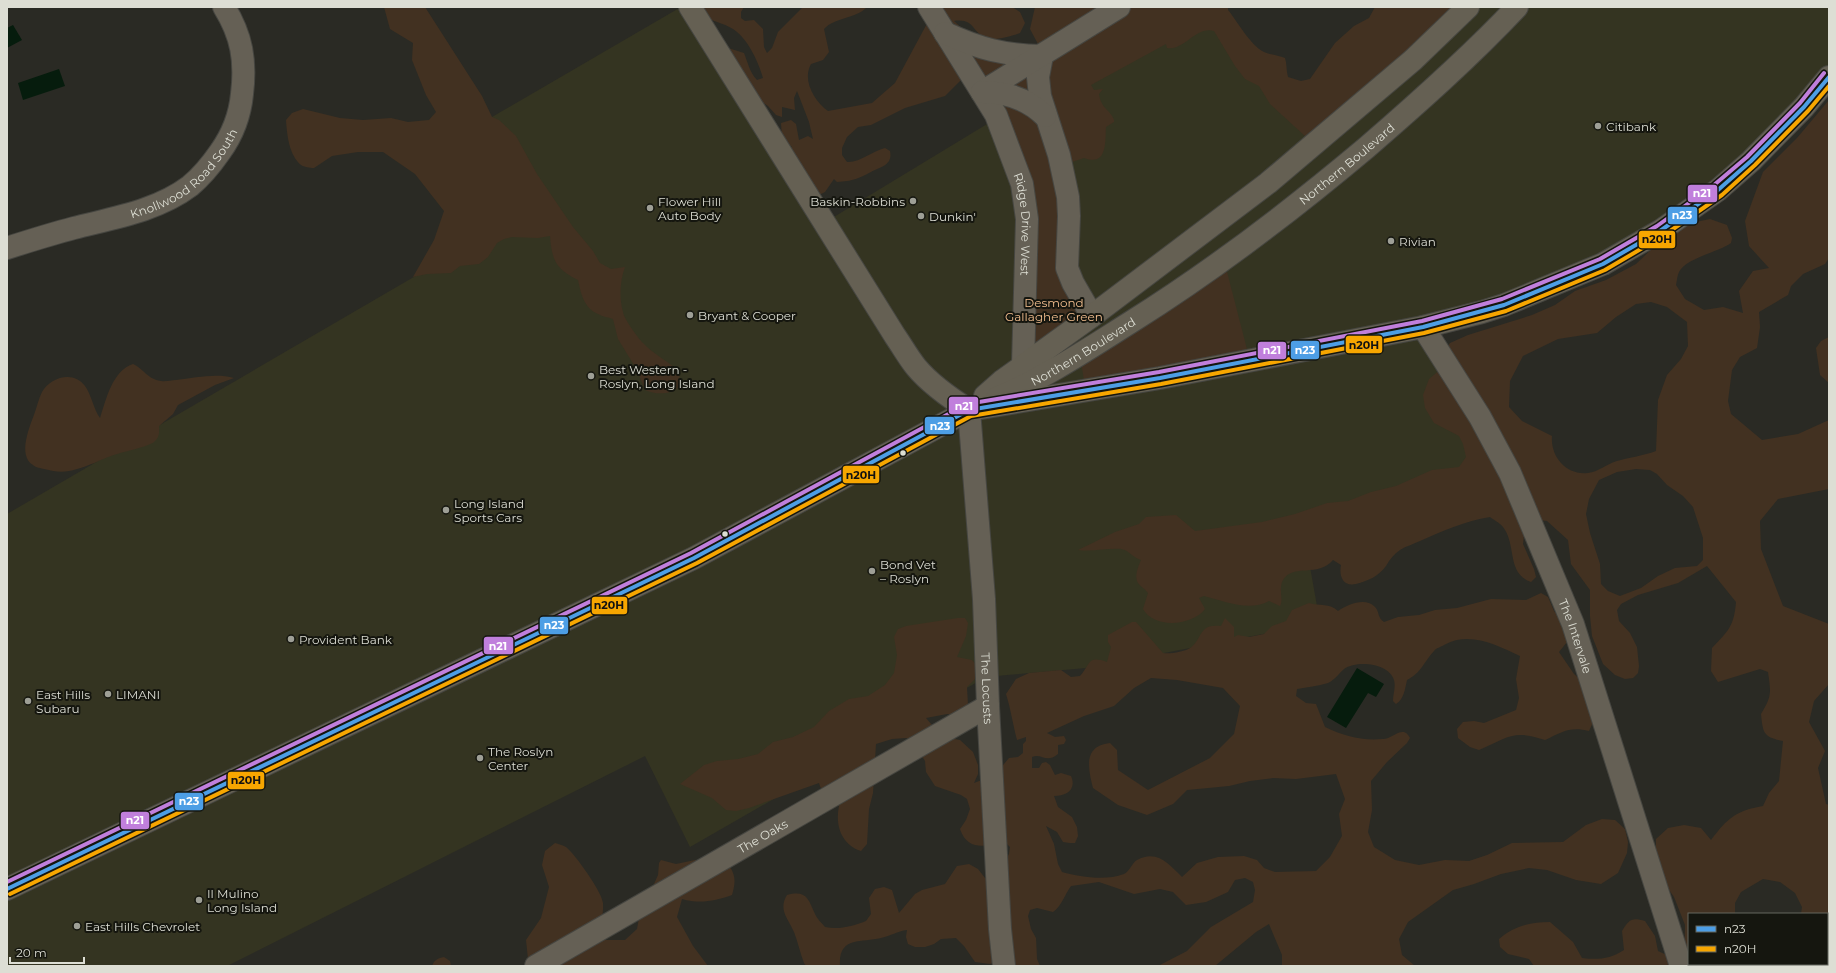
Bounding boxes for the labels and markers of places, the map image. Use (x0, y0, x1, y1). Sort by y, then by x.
place label: Citibank (1606, 119, 1657, 134)
marker: Citibank (1593, 121, 1603, 131)
place label: Flower Hill Auto Body (658, 194, 722, 223)
place label: Baskin-Robbins (810, 194, 905, 209)
marker: Baskin-Robbins (908, 196, 918, 206)
marker: Flower Hill Auto Body (645, 203, 655, 213)
place label: Dunkin' (929, 209, 976, 224)
marker: Dunkin' (916, 211, 926, 221)
place label: Rivian (1399, 234, 1436, 249)
marker: Rivian (1386, 236, 1396, 246)
place label: Bryant & Cooper (698, 308, 796, 323)
marker: Bryant & Cooper (685, 310, 695, 320)
place label: Best Western - Roslyn, Long Island (599, 362, 715, 391)
marker: Best Western - Roslyn, Long Island (586, 371, 596, 381)
unlabelled marker (898, 448, 908, 458)
place label: Long Island Sports Cars (454, 496, 524, 525)
marker: Long Island Sports Cars (441, 505, 451, 515)
unlabelled marker (720, 529, 730, 539)
place label: Bond Vet – Roslyn (880, 557, 936, 586)
marker: Bond Vet – Roslyn (867, 566, 877, 576)
place label: Provident Bank (299, 632, 393, 647)
marker: Provident Bank (286, 634, 296, 644)
place label: East Hills Subaru (36, 687, 90, 716)
place label: LIMANI (116, 687, 160, 702)
marker: LIMANI (103, 689, 113, 699)
marker: East Hills Subaru (23, 696, 33, 706)
place label: The Roslyn Center (488, 744, 553, 773)
marker: The Roslyn Center (475, 753, 485, 763)
place label: Il Mulino Long Island (207, 886, 277, 915)
marker: Il Mulino Long Island (194, 895, 204, 905)
place label: East Hills Chevrolet (85, 919, 200, 934)
marker: East Hills Chevrolet (72, 921, 82, 931)

